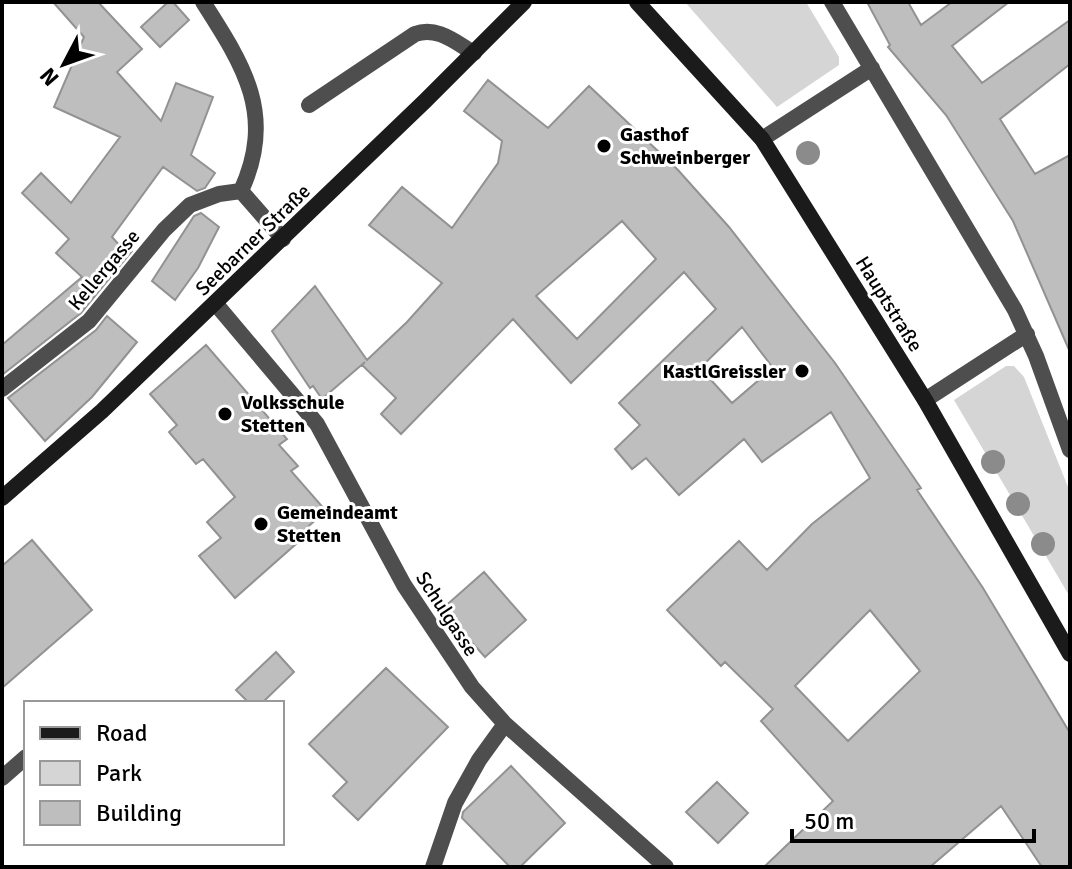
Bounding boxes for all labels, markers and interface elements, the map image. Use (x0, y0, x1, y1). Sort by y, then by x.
north arrow (24, 24, 104, 104)
text: N (34, 62, 64, 91)
place label: Gasthof Schweinberger (620, 122, 750, 170)
marker: Gasthof Schweinberger (595, 137, 613, 155)
street label: Seebarner Straße (190, 179, 316, 301)
street label: Kellergasse (63, 224, 145, 316)
street label: Hauptstraße (850, 252, 928, 356)
place label: KastlGreissler (662, 359, 786, 384)
marker: KastlGreissler (793, 362, 811, 380)
place label: Volksschule Stetten (241, 390, 344, 438)
marker: Volksschule Stetten (216, 405, 234, 423)
place label: Gemeindeamt Stetten (277, 500, 398, 548)
marker: Gemeindeamt Stetten (252, 515, 270, 533)
street label: Schulgasse (410, 567, 484, 661)
legend (24, 701, 284, 845)
text: Road (96, 718, 147, 748)
text: Park (96, 758, 142, 788)
scale bar (792, 793, 1034, 843)
text: Building (96, 798, 182, 828)
text: 50 m (804, 806, 854, 836)

